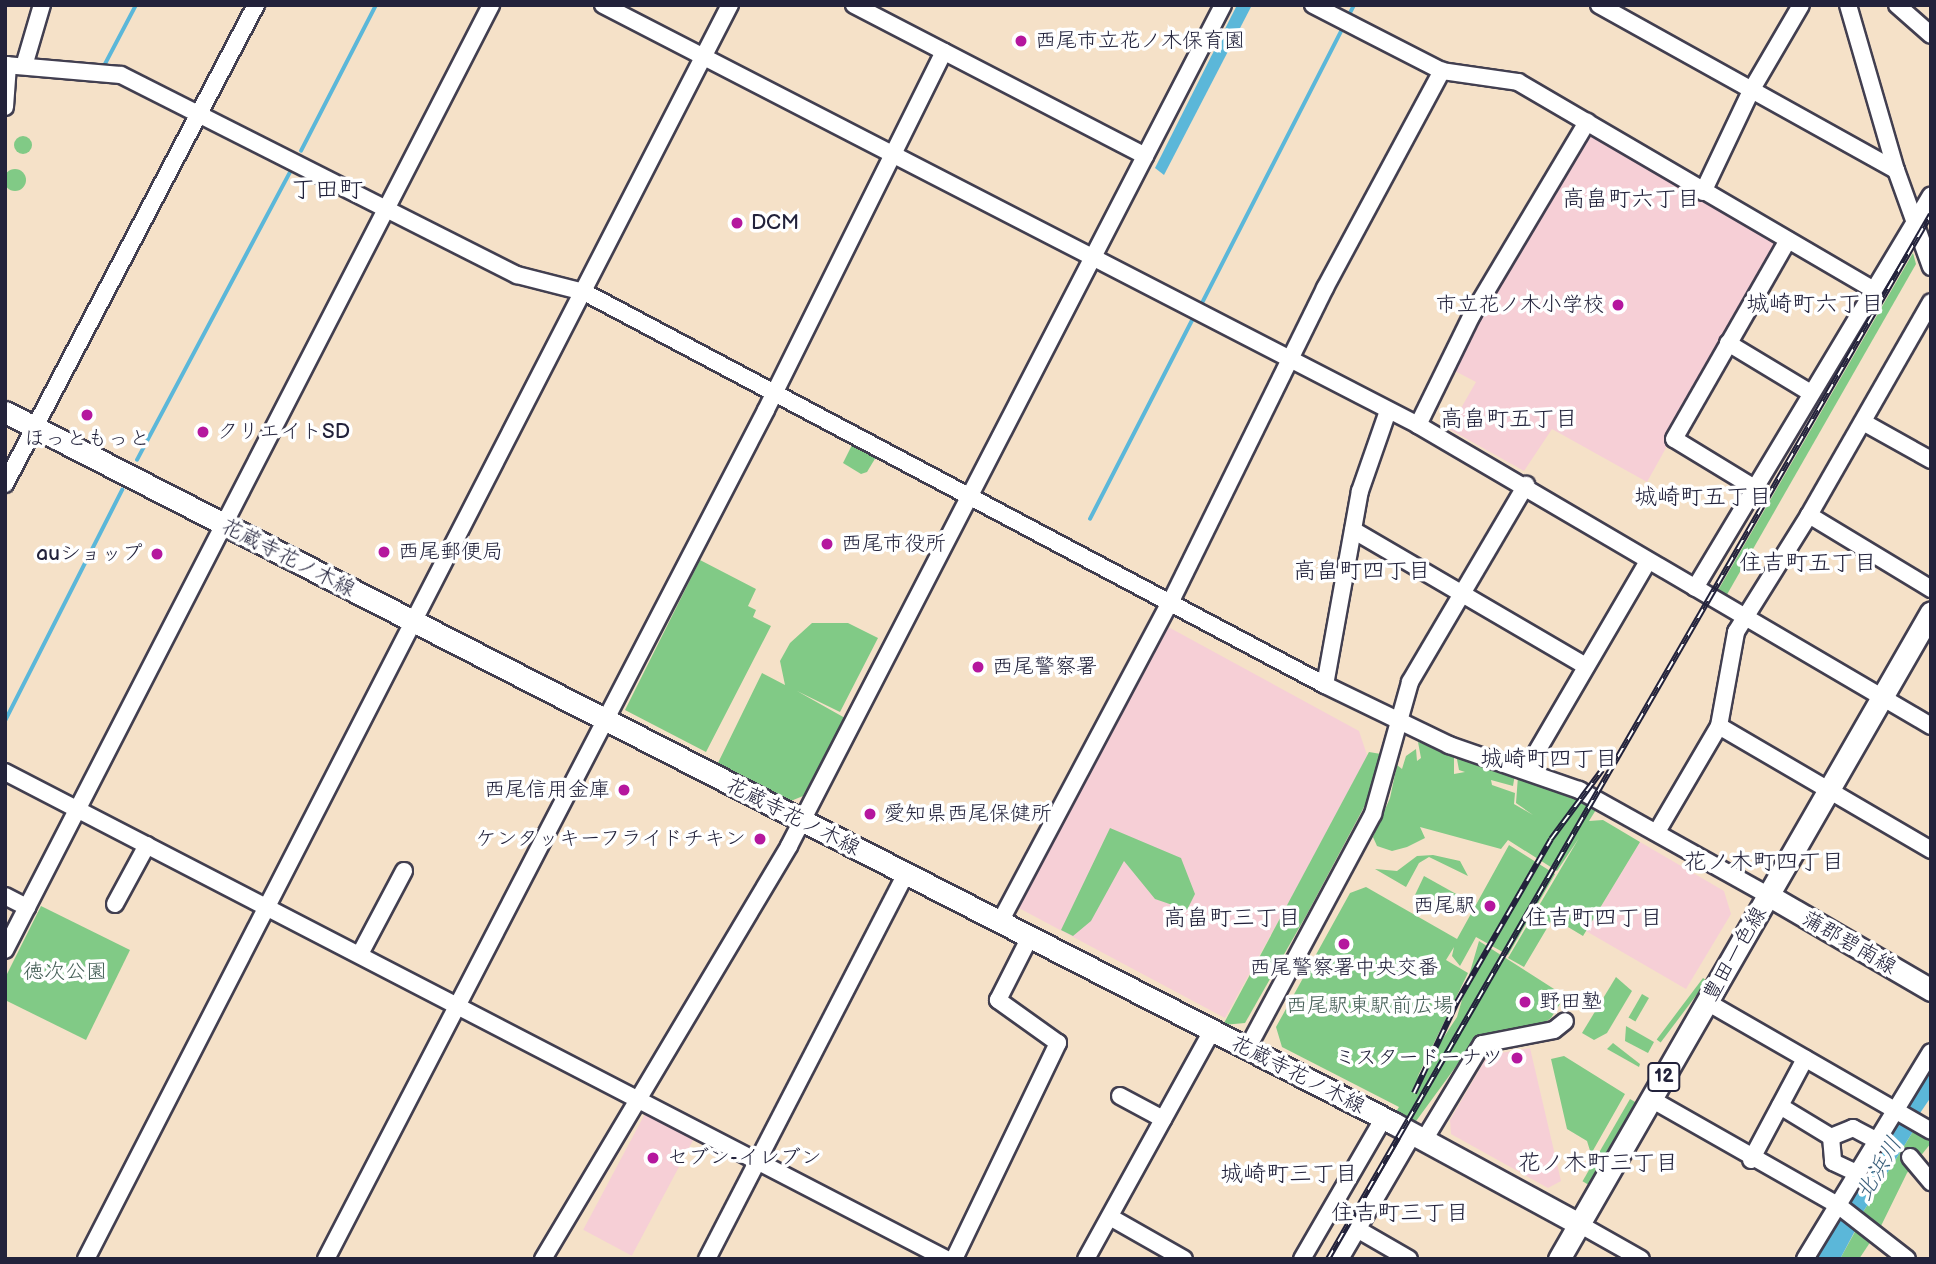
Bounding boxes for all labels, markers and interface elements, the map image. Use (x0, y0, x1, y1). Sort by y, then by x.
place label: 西尾市立花ノ木保育園 (1035, 28, 1245, 54)
marker: 西尾市立花ノ木保育園 (1013, 33, 1029, 49)
district label: 丁田町 (291, 176, 363, 204)
district label: 高畠町六丁目 (1562, 185, 1700, 213)
place label: DCM (751, 210, 799, 236)
marker: DCM (729, 215, 745, 231)
district label: 城崎町六丁目 (1746, 290, 1884, 318)
place label: 市立花ノ木小学校 (1436, 292, 1604, 318)
marker: 市立花ノ木小学校 (1610, 297, 1626, 313)
district label: 高畠町五丁目 (1440, 405, 1578, 433)
marker: ほっともっと (79, 407, 95, 423)
place label: クリエイトSD (217, 419, 350, 445)
marker: クリエイトSD (195, 424, 211, 440)
place label: ほっともっと (24, 426, 150, 452)
district label: 城崎町五丁目 (1634, 483, 1772, 511)
street label: 花蔵寺花ノ木線 (217, 513, 359, 603)
place label: 西尾市役所 (841, 531, 946, 557)
marker: 西尾市役所 (819, 536, 835, 552)
place label: 西尾郵便局 (398, 539, 503, 565)
place label: auショップ (35, 541, 143, 567)
marker: 西尾郵便局 (376, 544, 392, 560)
marker: auショップ (149, 546, 165, 562)
district label: 住吉町五丁目 (1739, 549, 1877, 577)
district label: 高畠町四丁目 (1293, 557, 1431, 585)
place label: 西尾警察署 (992, 654, 1097, 680)
marker: 西尾警察署 (970, 659, 986, 675)
district label: 城崎町四丁目 (1480, 745, 1618, 773)
street label: 花蔵寺花ノ木線 (722, 772, 864, 862)
place label: 西尾信用金庫 (484, 777, 610, 803)
marker: 西尾信用金庫 (616, 782, 632, 798)
place label: 愛知県西尾保健所 (884, 801, 1052, 827)
marker: 愛知県西尾保健所 (862, 806, 878, 822)
place label: ケンタッキーフライドチキン (473, 826, 746, 852)
marker: ケンタッキーフライドチキン (752, 831, 768, 847)
district label: 花ノ木町四丁目 (1684, 848, 1844, 876)
place label: 西尾駅 (1413, 893, 1476, 919)
marker: 西尾駅 (1482, 898, 1498, 914)
street label: 豊田一色線 (1698, 902, 1772, 1006)
district label: 高畠町三丁目 (1163, 904, 1301, 932)
district label: 住吉町四丁目 (1525, 904, 1663, 932)
street label: 蒲郡碧南線 (1797, 906, 1901, 980)
marker: 西尾警察署中央交番 (1336, 936, 1352, 952)
place label: 西尾警察署中央交番 (1250, 955, 1438, 981)
park label: 徳次公園 (23, 959, 107, 985)
place label: 野田塾 (1539, 989, 1602, 1015)
park label: 西尾駅東駅前広場 (1286, 993, 1454, 1019)
marker: 野田塾 (1517, 994, 1533, 1010)
street label: 花蔵寺花ノ木線 (1227, 1030, 1369, 1120)
place label: ミスタードーナツ (1335, 1045, 1503, 1071)
marker: ミスタードーナツ (1509, 1050, 1525, 1066)
road number: 12 (1646, 1062, 1682, 1092)
water label: 北浜川 (1850, 1132, 1908, 1206)
place label: セブン-イレブン (667, 1145, 822, 1171)
district label: 花ノ木町三丁目 (1518, 1149, 1678, 1177)
marker: セブン-イレブン (645, 1150, 661, 1166)
district label: 城崎町三丁目 (1220, 1160, 1358, 1188)
district label: 住吉町三丁目 (1331, 1199, 1469, 1227)

